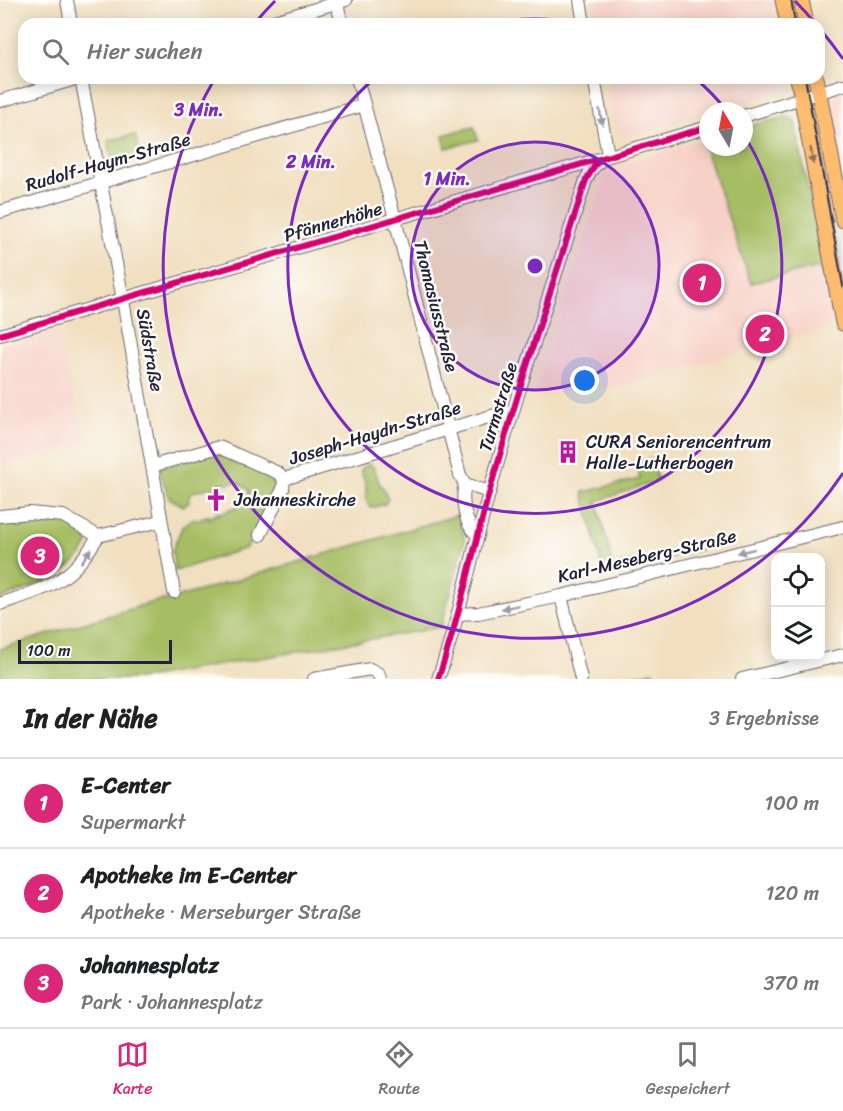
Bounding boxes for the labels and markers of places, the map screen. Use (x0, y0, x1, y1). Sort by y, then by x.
centre of rings (525, 256, 545, 276)
pin: 1 (682, 260, 722, 306)
pin: 2 (746, 312, 784, 356)
place label: CURA Seniorencentrum Halle-Lutherbogen (586, 426, 772, 479)
building icon: CURA Seniorencentrum Halle-Lutherbogen (555, 439, 581, 465)
place label: Johanneskirche (233, 484, 356, 516)
church icon: Johanneskirche (203, 487, 229, 513)
pin: 3 (20, 534, 60, 578)

